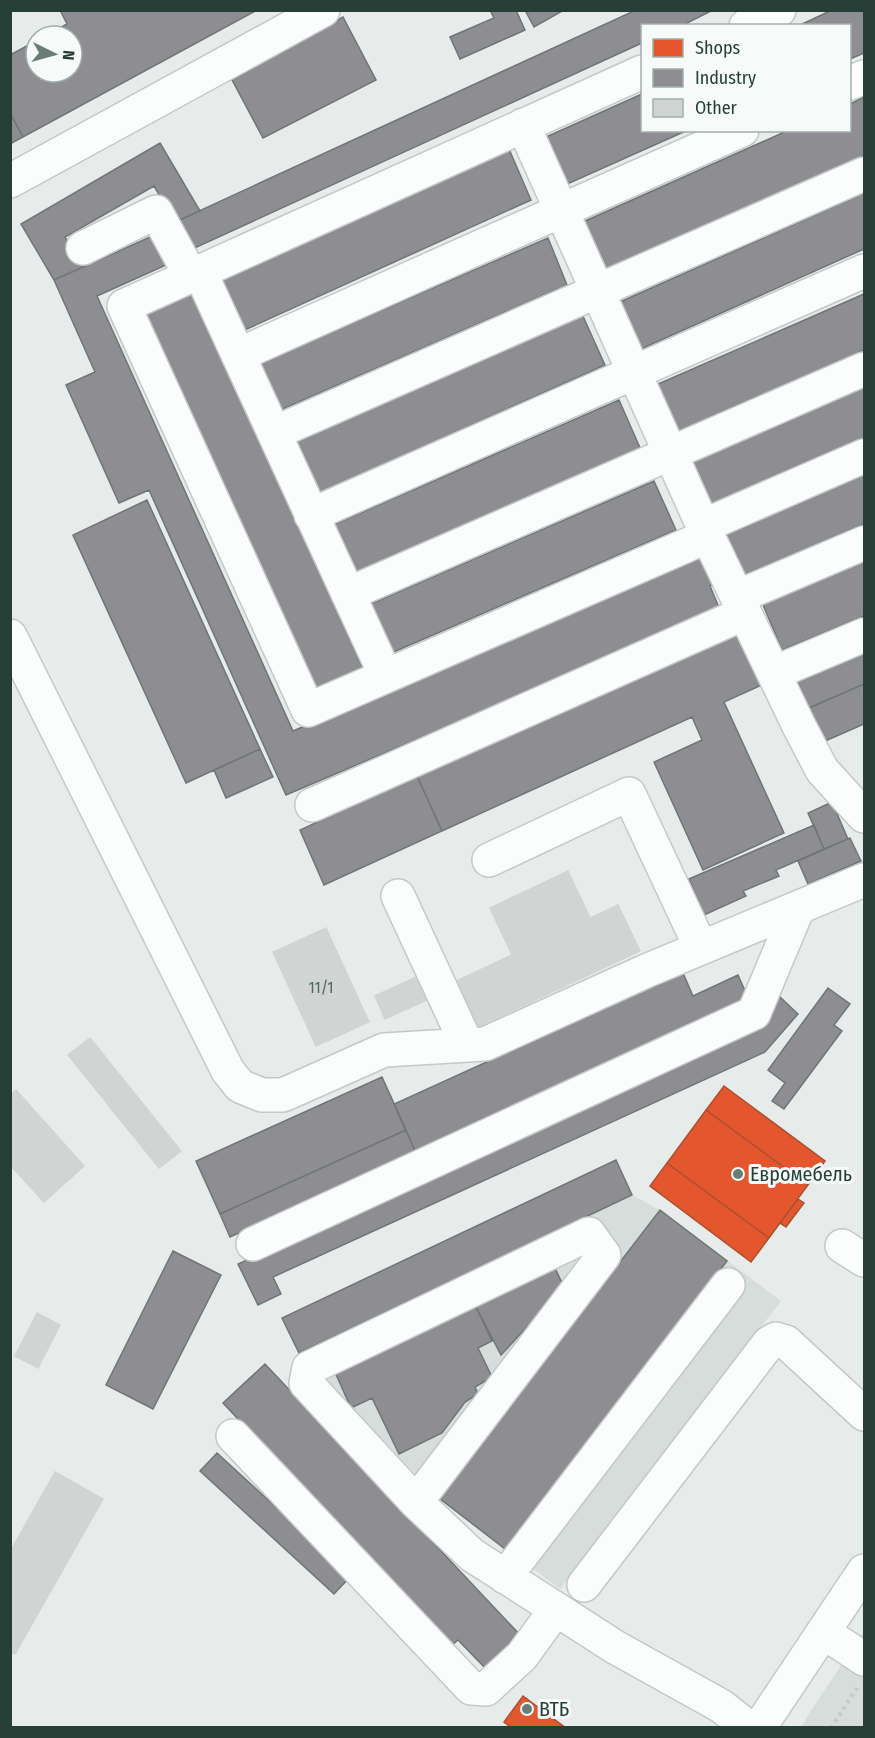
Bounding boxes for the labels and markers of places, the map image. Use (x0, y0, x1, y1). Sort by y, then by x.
place label: Евромебель (750, 1162, 852, 1186)
marker: Евромебель (731, 1167, 745, 1181)
place label: ВТБ (539, 1697, 569, 1721)
marker: ВТБ (520, 1702, 534, 1716)

